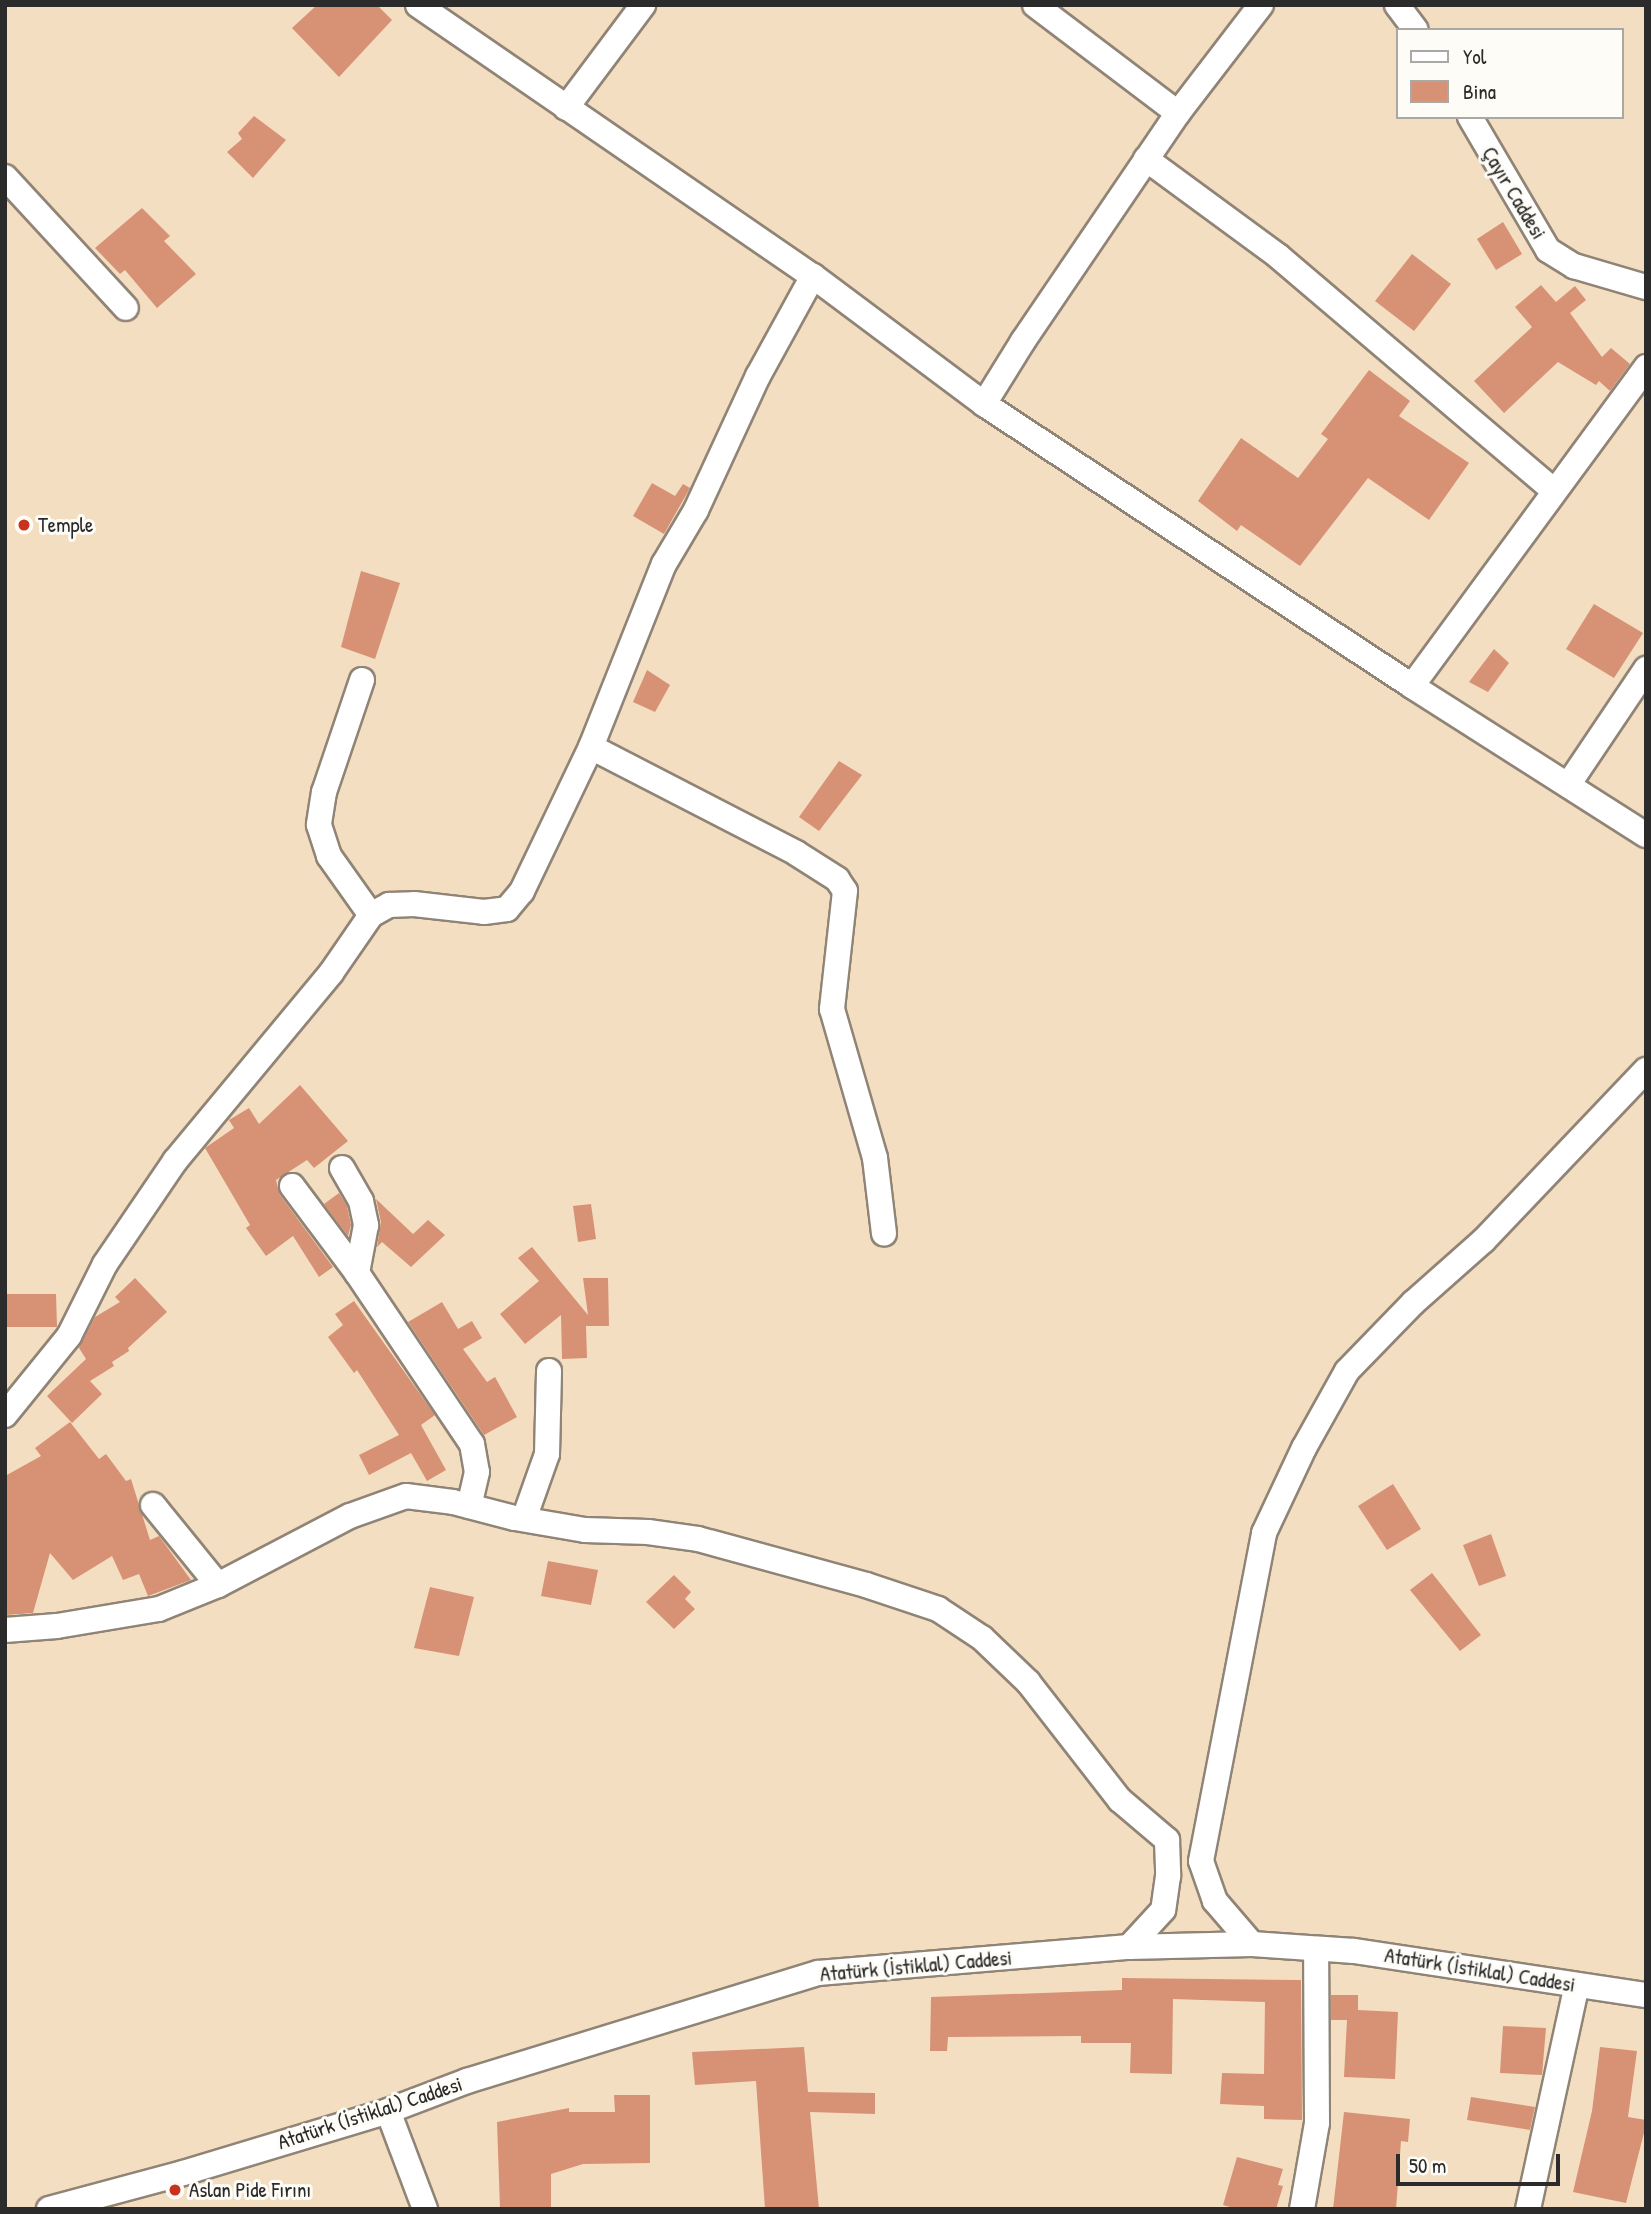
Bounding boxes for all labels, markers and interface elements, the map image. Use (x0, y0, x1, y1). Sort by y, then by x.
legend (1396, 28, 1623, 119)
text: Yol (1463, 42, 1486, 71)
text: Bina (1463, 77, 1496, 106)
street label: Çayır Caddesi (1477, 142, 1551, 244)
place label: Temple (38, 512, 93, 538)
marker: Temple (16, 517, 32, 533)
street label: Atatürk (İstiklal) Caddesi (1383, 1942, 1577, 1998)
street label: Atatürk (İstiklal) Caddesi (819, 1945, 1013, 1987)
street label: Atatürk (İstiklal) Caddesi (274, 2071, 466, 2155)
scale bar (1399, 2140, 1564, 2184)
text: 50 m (1409, 2151, 1446, 2180)
place label: Aslan Pide Fırını (189, 2177, 311, 2203)
marker: Aslan Pide Fırını (167, 2182, 183, 2198)

